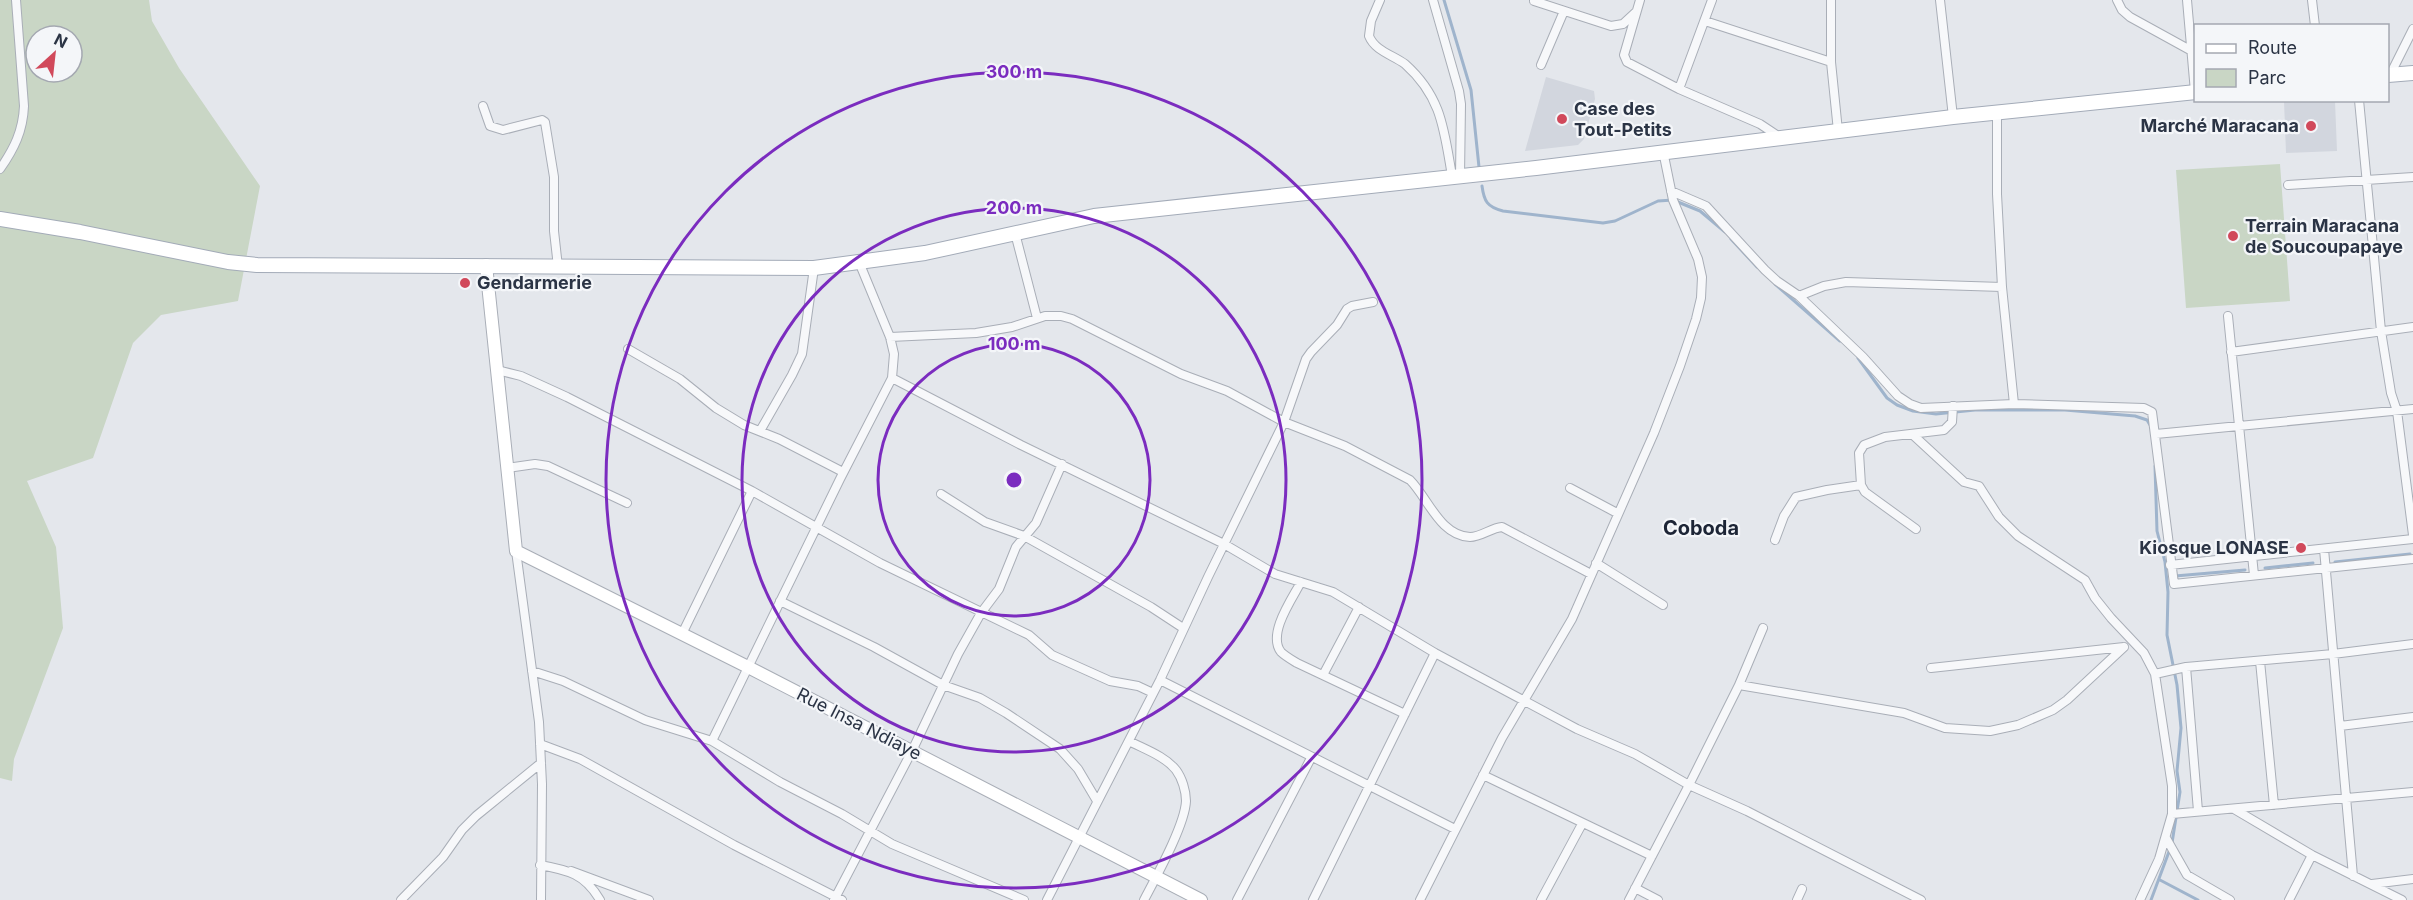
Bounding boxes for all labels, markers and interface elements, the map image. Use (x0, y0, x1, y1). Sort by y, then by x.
north arrow (24, 24, 84, 84)
legend (2194, 24, 2389, 102)
text: N (51, 29, 71, 52)
text: Route (2248, 37, 2297, 58)
text: 300 m (986, 61, 1042, 82)
text: Parc (2248, 67, 2286, 88)
place label: Case des Tout-Petits (1574, 98, 1672, 140)
marker: Case des Tout-Petits (1555, 112, 1569, 126)
place label: Marché Maracana (2140, 115, 2299, 136)
marker: Marché Maracana (2304, 119, 2318, 133)
text: 200 m (986, 197, 1042, 218)
place label: Terrain Maracana de Soucoupapaye (2245, 215, 2403, 257)
marker: Terrain Maracana de Soucoupapaye (2226, 229, 2240, 243)
place label: Gendarmerie (477, 272, 592, 293)
marker: Gendarmerie (458, 276, 472, 290)
text: 100 m (988, 333, 1040, 354)
centre of rings (1004, 470, 1024, 490)
district label: Coboda (1663, 516, 1739, 540)
place label: Kiosque LONASE (2139, 537, 2289, 558)
marker: Kiosque LONASE (2294, 541, 2308, 555)
street label: Rue Insa Ndiaye (793, 683, 925, 764)

